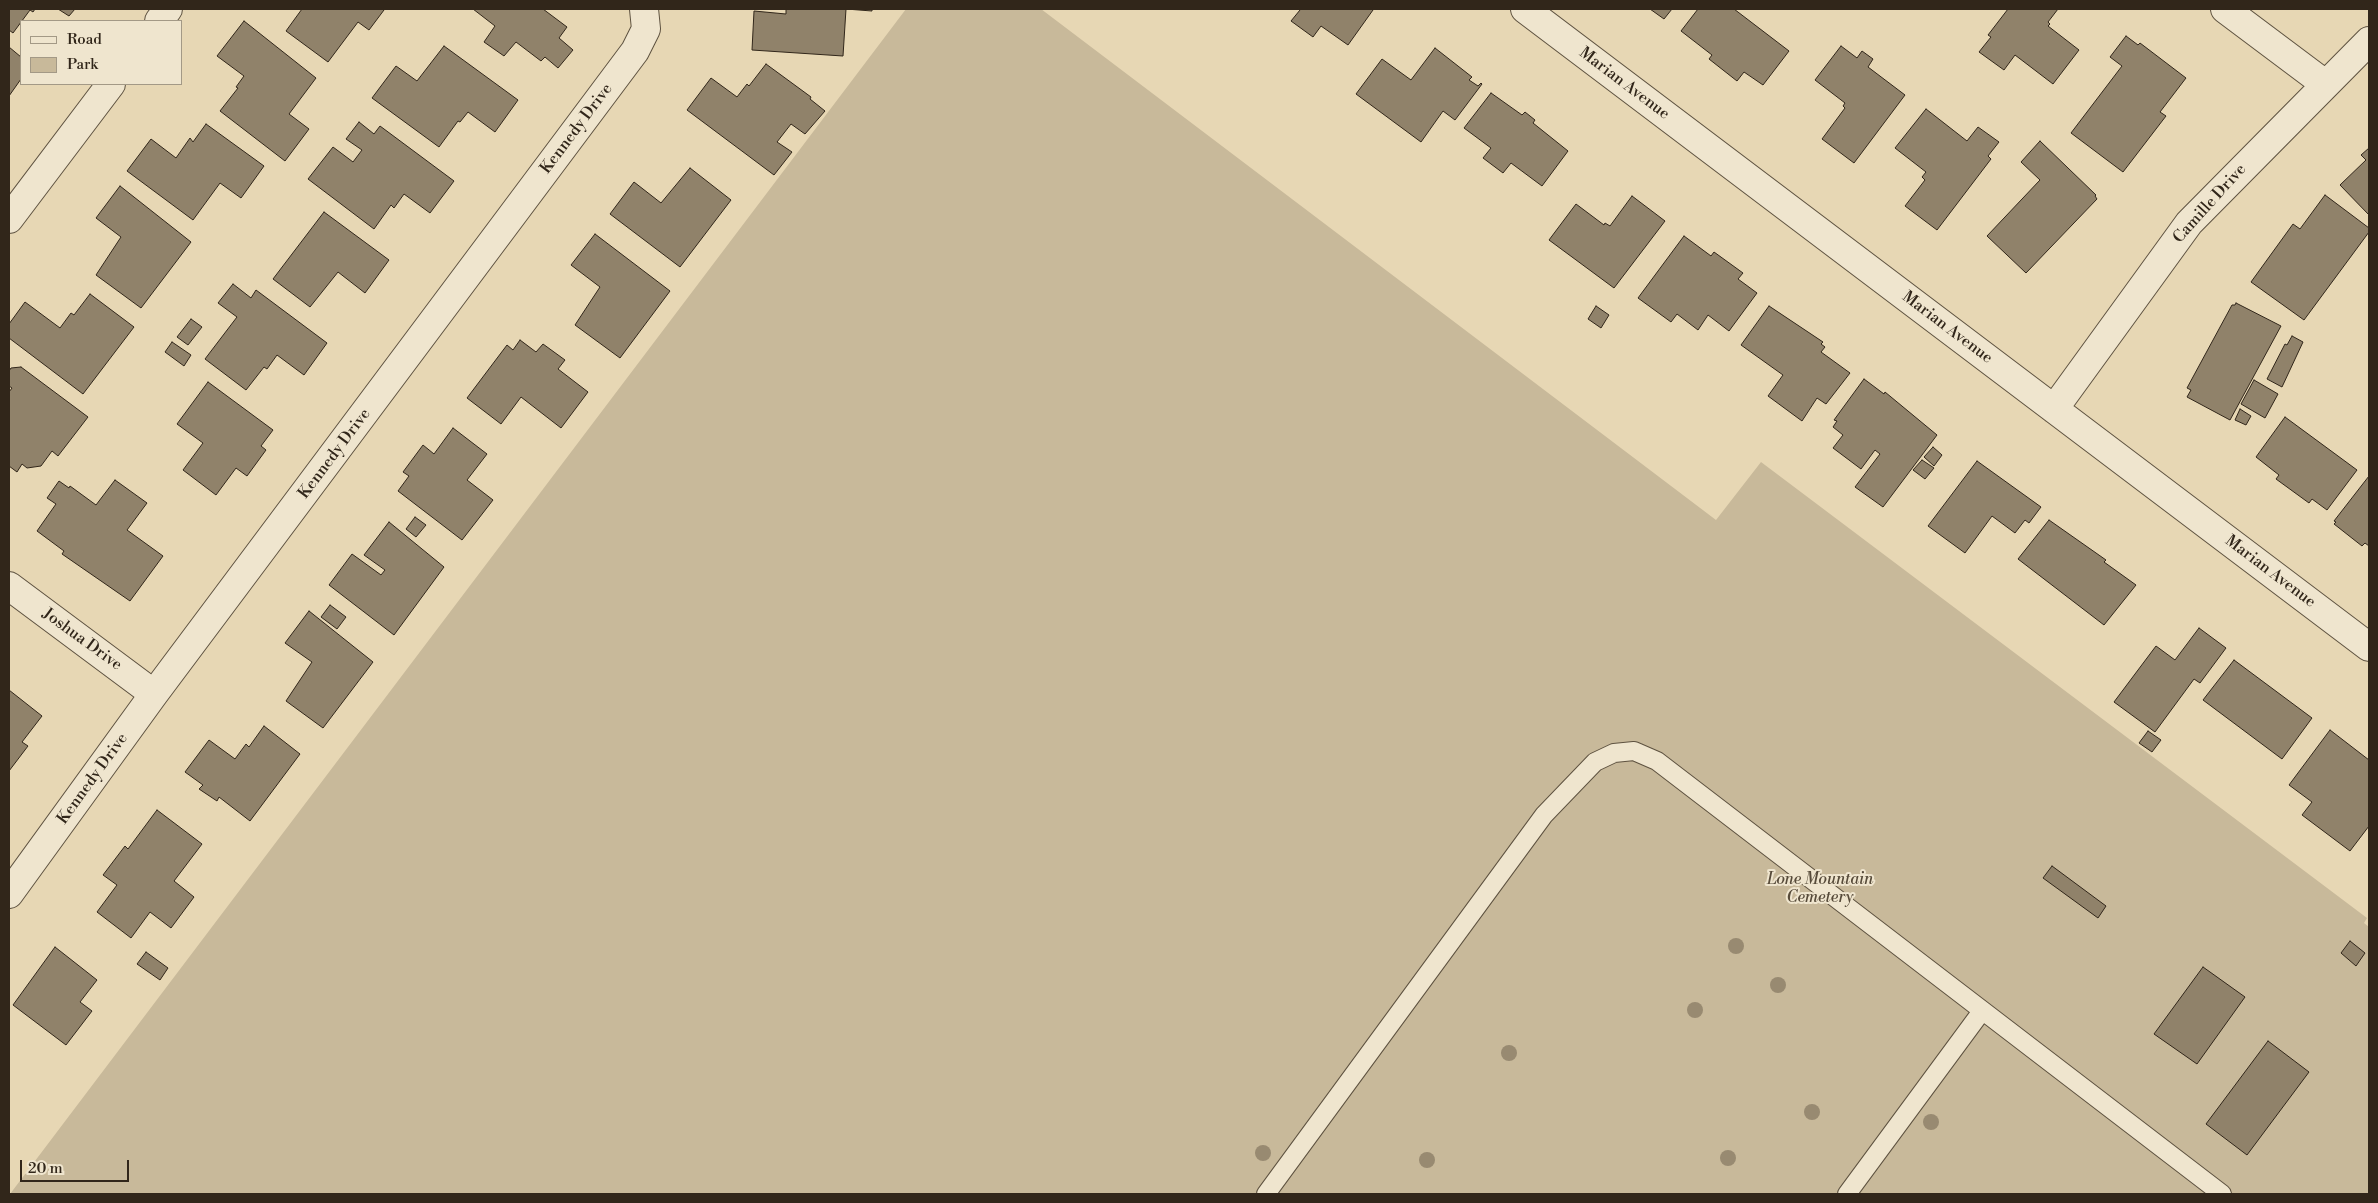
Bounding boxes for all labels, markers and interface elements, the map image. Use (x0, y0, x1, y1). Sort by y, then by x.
legend (20, 20, 182, 85)
text: Road (67, 30, 102, 49)
street label: Marian Avenue (1575, 44, 1673, 124)
text: Park (67, 55, 98, 74)
street label: Kennedy Drive (537, 80, 617, 178)
street label: Camille Drive (2169, 160, 2251, 248)
street label: Marian Avenue (1898, 288, 1996, 368)
street label: Kennedy Drive (295, 405, 375, 503)
street label: Marian Avenue (2221, 532, 2319, 612)
street label: Joshua Drive (38, 605, 126, 675)
street label: Kennedy Drive (54, 730, 132, 828)
park label: Lone Mountain Cemetery (1767, 870, 1873, 908)
scale bar (22, 1150, 131, 1182)
text: 20 m (28, 1159, 63, 1178)

